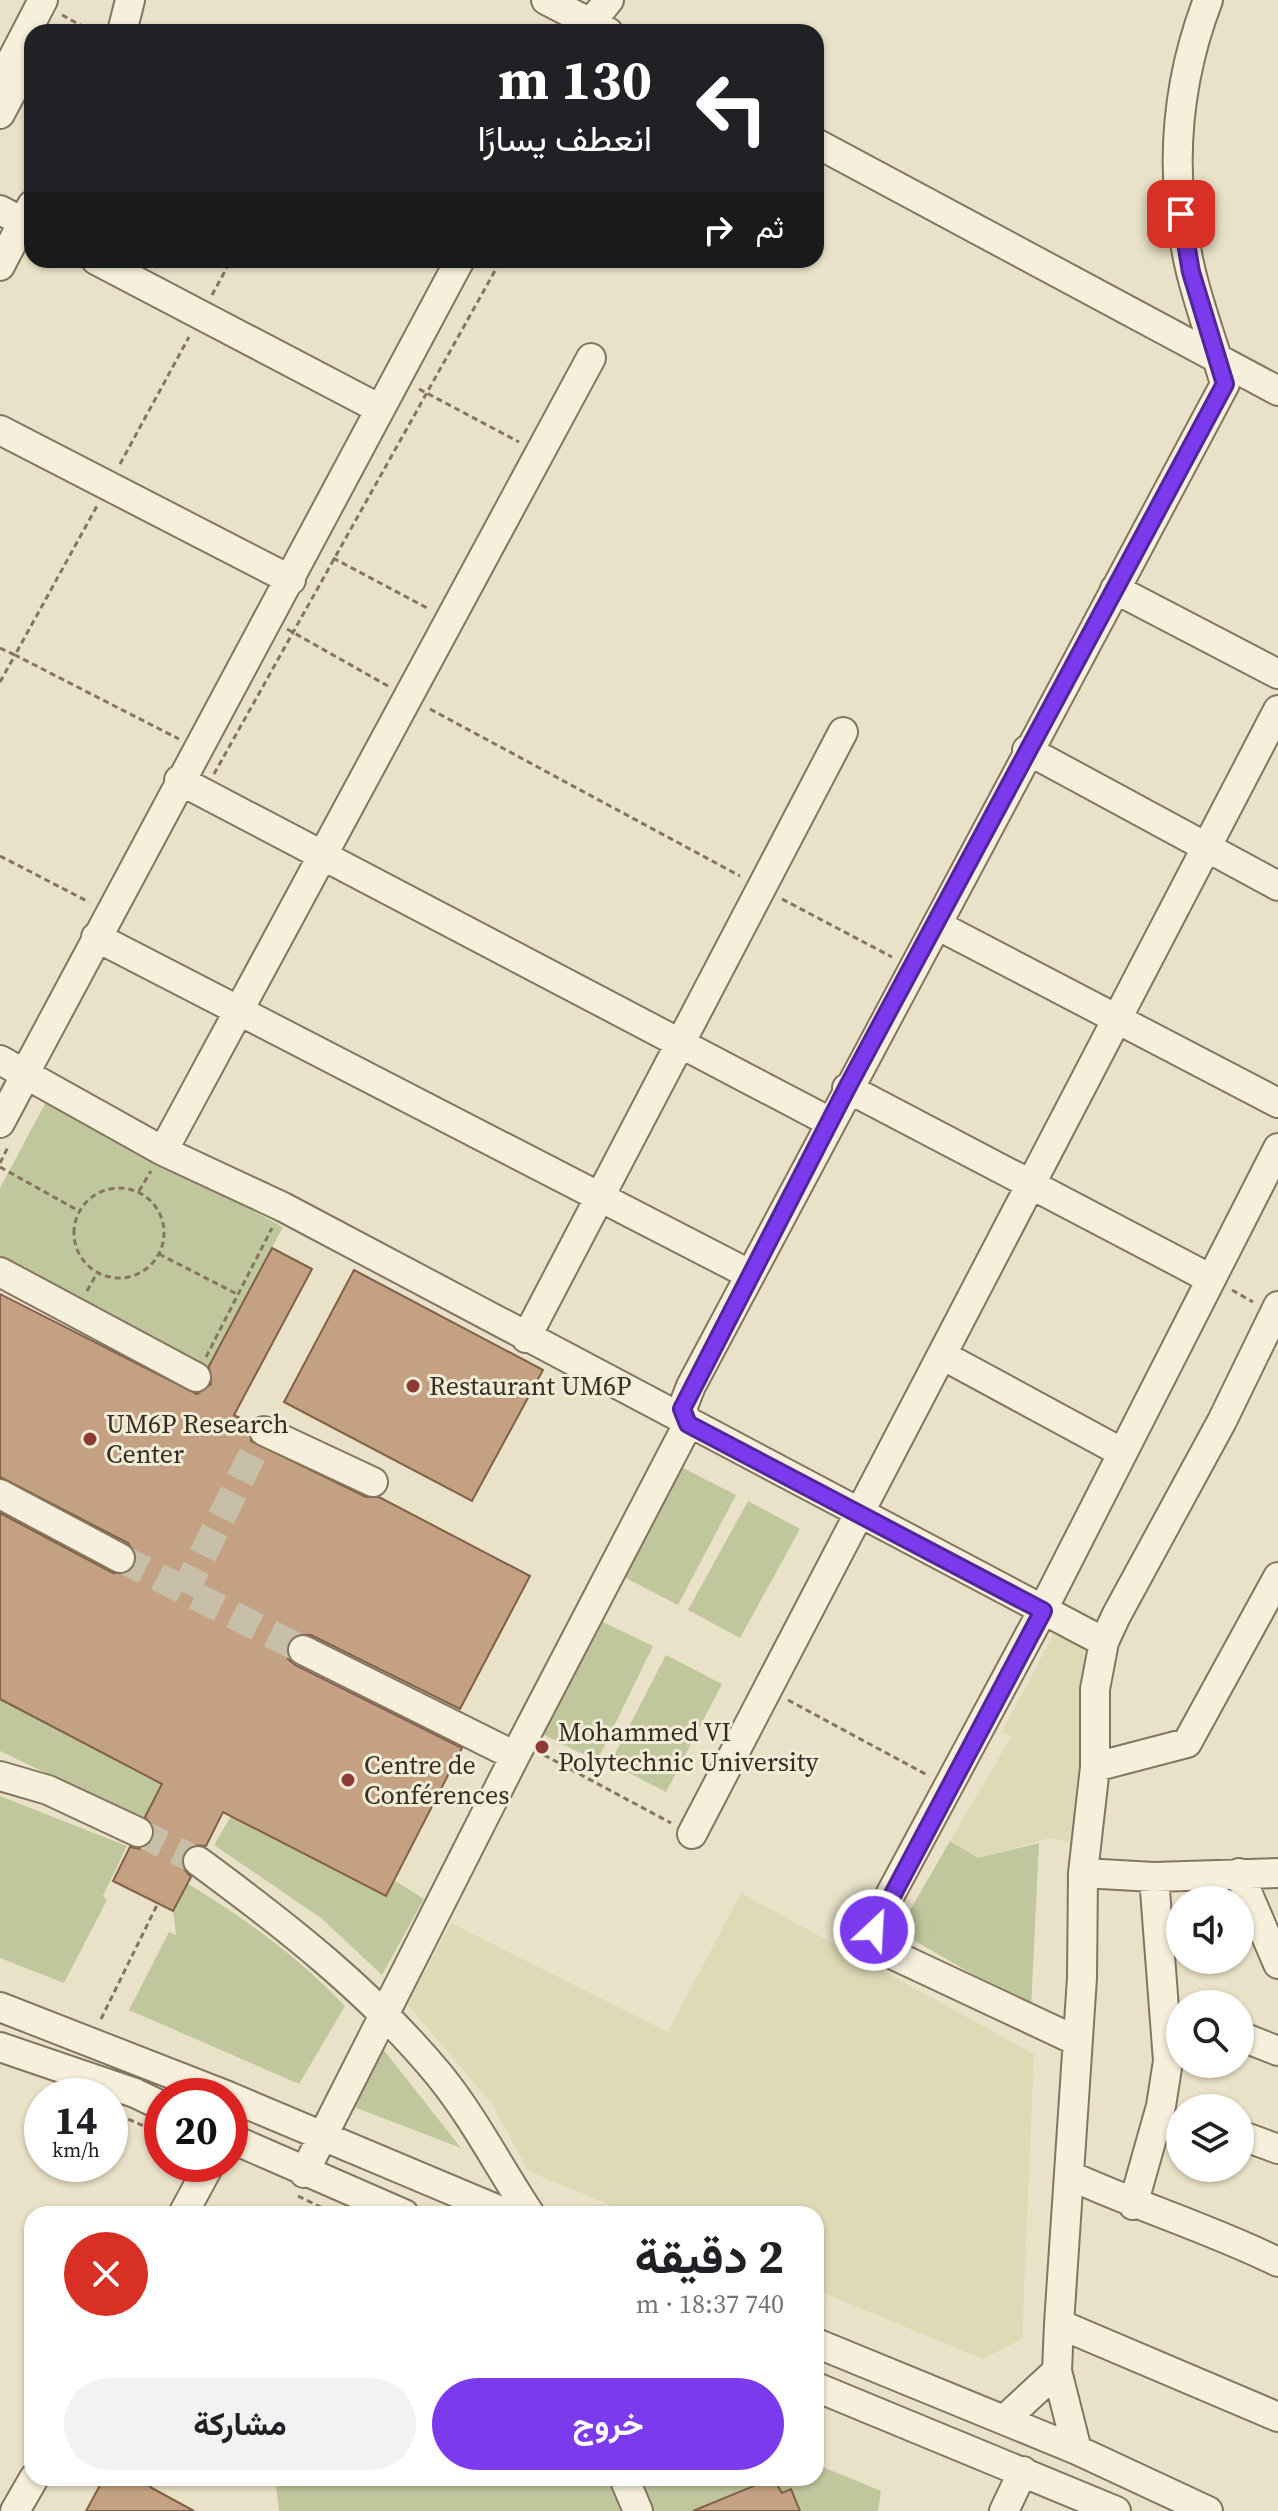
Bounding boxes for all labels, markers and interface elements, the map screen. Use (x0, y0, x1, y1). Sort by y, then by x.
text: 130 m (498, 41, 652, 118)
icon: left (680, 56, 784, 160)
text: انعطف يسارًا (477, 114, 652, 163)
pin (1147, 180, 1215, 248)
icon: arrive (1159, 192, 1203, 236)
text: ثم (756, 207, 784, 248)
icon: right (696, 208, 740, 252)
place label: Restaurant UM6P (429, 1368, 631, 1404)
marker: Restaurant UM6P (404, 1377, 422, 1395)
place label: UM6P Research Center (106, 1406, 289, 1472)
marker: UM6P Research Center (81, 1430, 99, 1448)
place label: Mohammed VI Polytechnic University (558, 1714, 819, 1780)
marker: Mohammed VI Polytechnic University (533, 1738, 551, 1756)
place label: Centre de Conférences (364, 1747, 510, 1813)
marker: Centre de Conférences (339, 1771, 357, 1789)
map controls (1166, 1886, 1254, 2182)
button: sound (1166, 1886, 1254, 1974)
position arrow (832, 1888, 916, 1972)
button: search (1166, 1990, 1254, 2078)
speed limit sign: 20 (144, 2078, 248, 2182)
text: 14 (54, 2093, 98, 2147)
button: layers (1166, 2094, 1254, 2182)
text: km/h (52, 2136, 100, 2164)
text: 2 دقيقة (635, 2223, 784, 2289)
button: close (64, 2232, 148, 2316)
text: 740 m · 18:37 (636, 2286, 784, 2322)
button: مشاركة (64, 2378, 416, 2470)
button: خروج (432, 2378, 784, 2470)

